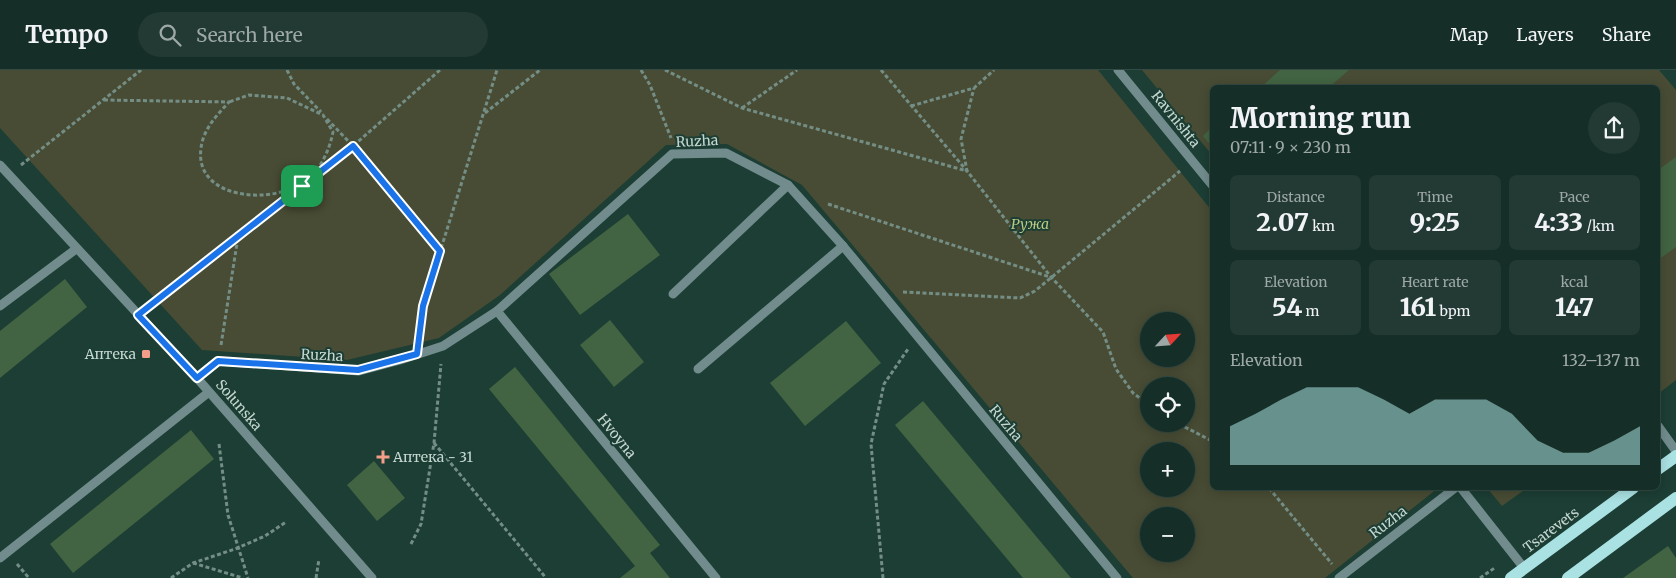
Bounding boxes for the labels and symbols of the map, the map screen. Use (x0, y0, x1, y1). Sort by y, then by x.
street label: Ravnishta (1148, 87, 1205, 151)
street label: Ruzha (675, 131, 719, 151)
pin (281, 165, 323, 207)
park label: Ружа (1011, 215, 1049, 233)
north arrow (1140, 312, 1195, 368)
place label: Аптека (84, 345, 136, 363)
street label: Ruzha (300, 345, 344, 365)
marker: Аптека (140, 348, 152, 360)
street label: Solunska (212, 376, 266, 435)
street label: Ruzha (985, 401, 1027, 445)
street label: Hvoyna (594, 410, 641, 462)
place label: Аптека - 31 (392, 448, 473, 466)
marker: Аптека - 31 (377, 451, 389, 463)
street label: Ruzha (1366, 501, 1411, 542)
street label: Tsarevets (1520, 503, 1582, 557)

